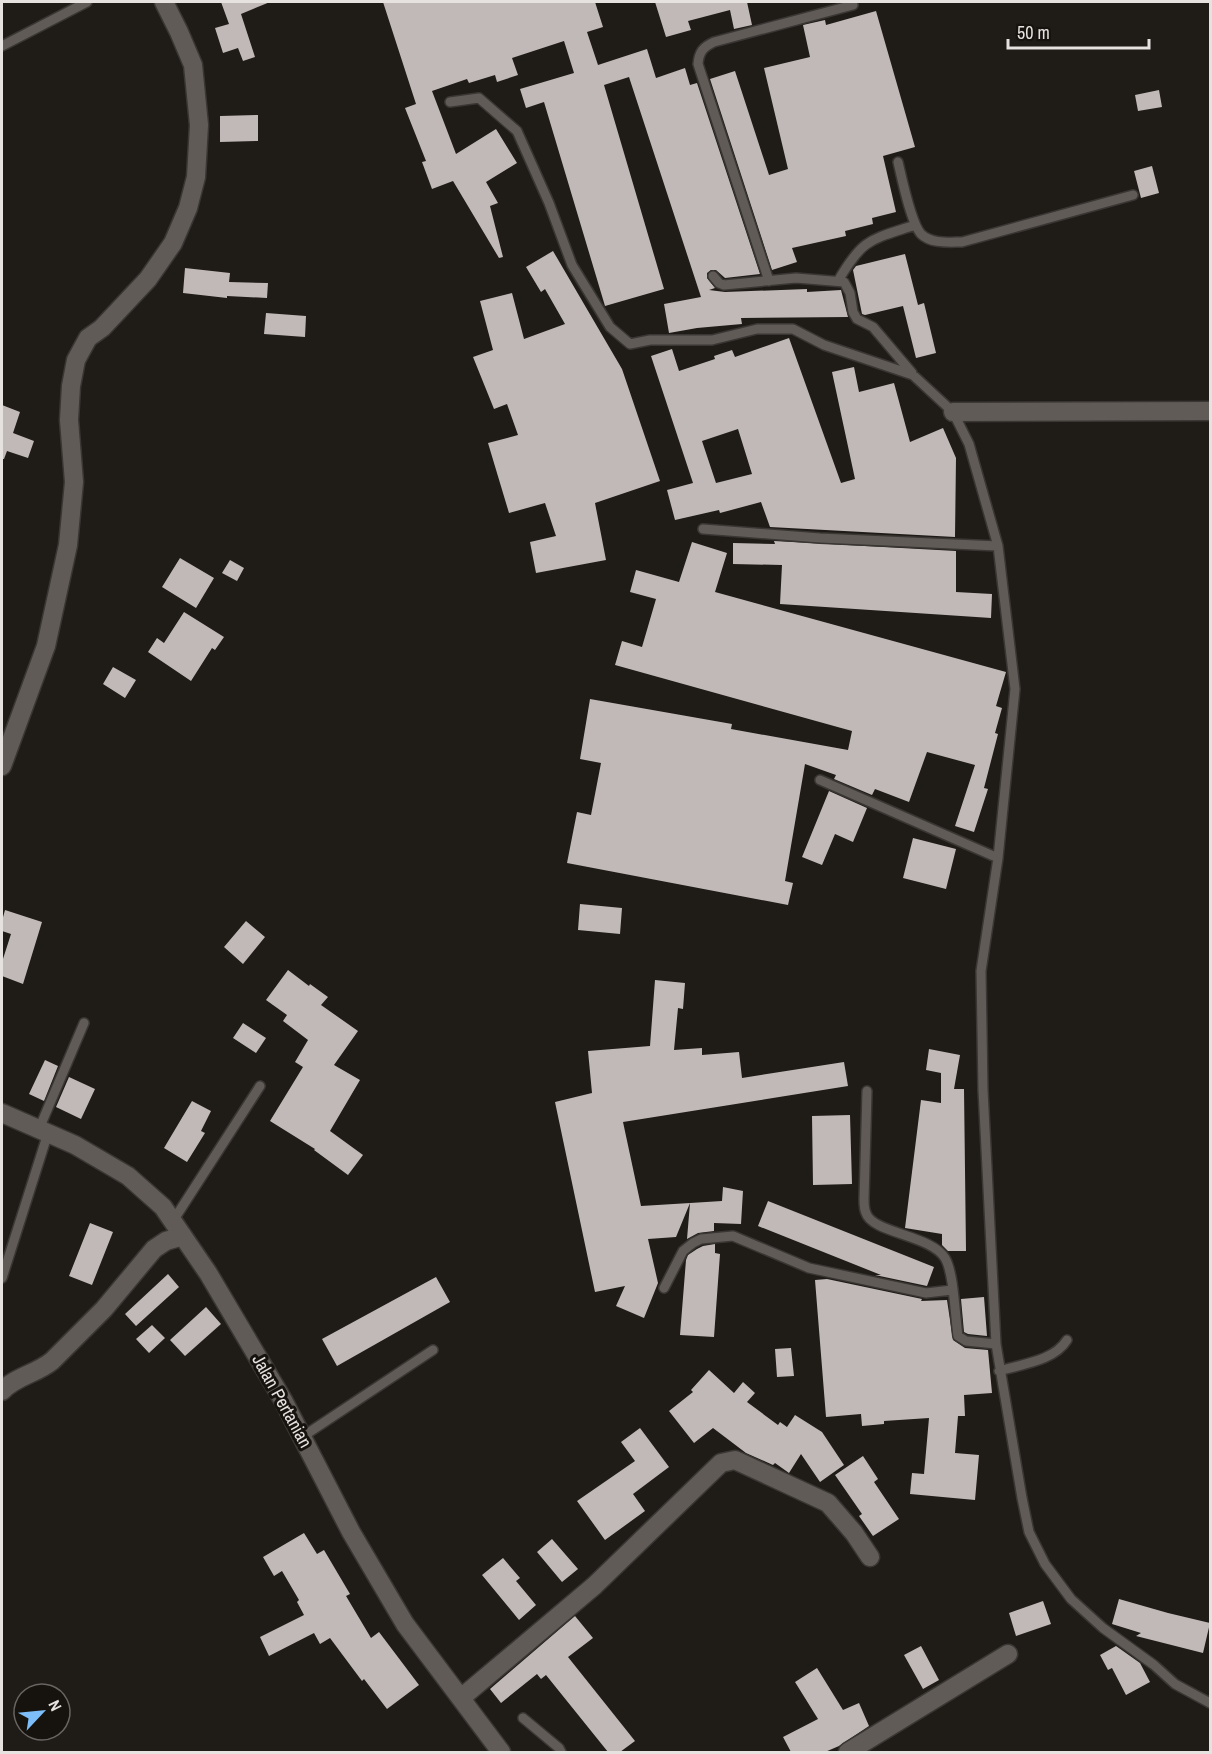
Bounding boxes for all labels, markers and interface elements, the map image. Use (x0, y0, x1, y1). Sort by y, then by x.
scale bar (1008, 12, 1149, 50)
text: 50 m (1017, 20, 1050, 45)
street label: Jalan Pertanian (246, 1349, 318, 1452)
north arrow (12, 1682, 72, 1742)
text: N (44, 1696, 67, 1715)

